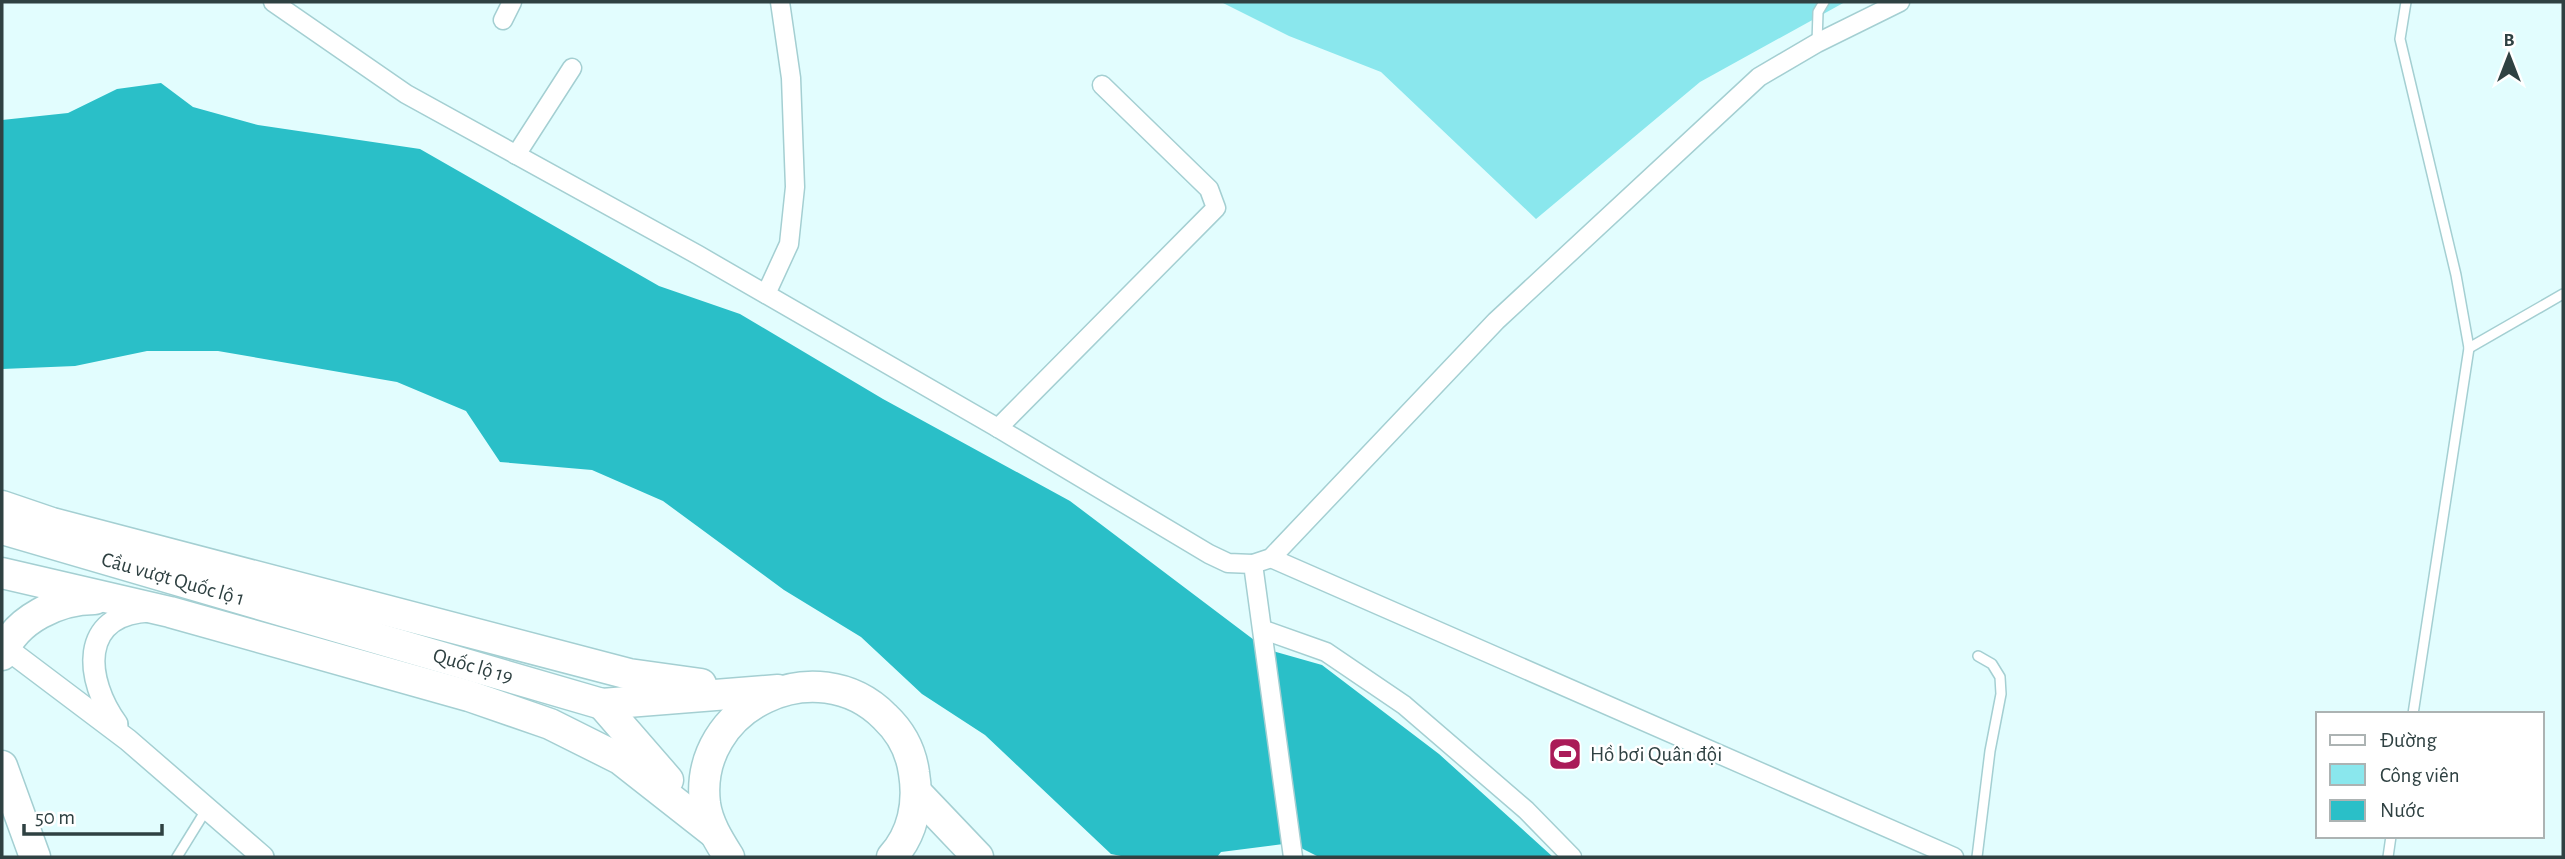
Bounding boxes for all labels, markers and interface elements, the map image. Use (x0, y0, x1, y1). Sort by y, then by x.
north arrow (2474, 21, 2544, 91)
text: B (2503, 31, 2515, 50)
street label: Cầu vượt Quốc lộ 1 (99, 549, 247, 609)
street label: Quốc lộ 19 (431, 645, 515, 687)
legend (2316, 712, 2544, 838)
text: Đường (2380, 730, 2437, 751)
sports icon: Hồ bơi Quân đội (1546, 735, 1584, 773)
place label: Hồ bơi Quân đội (1590, 744, 1722, 765)
text: Công viên (2380, 765, 2460, 786)
scale bar (24, 792, 163, 836)
text: Nước (2380, 800, 2424, 821)
text: 50 m (35, 807, 75, 828)

